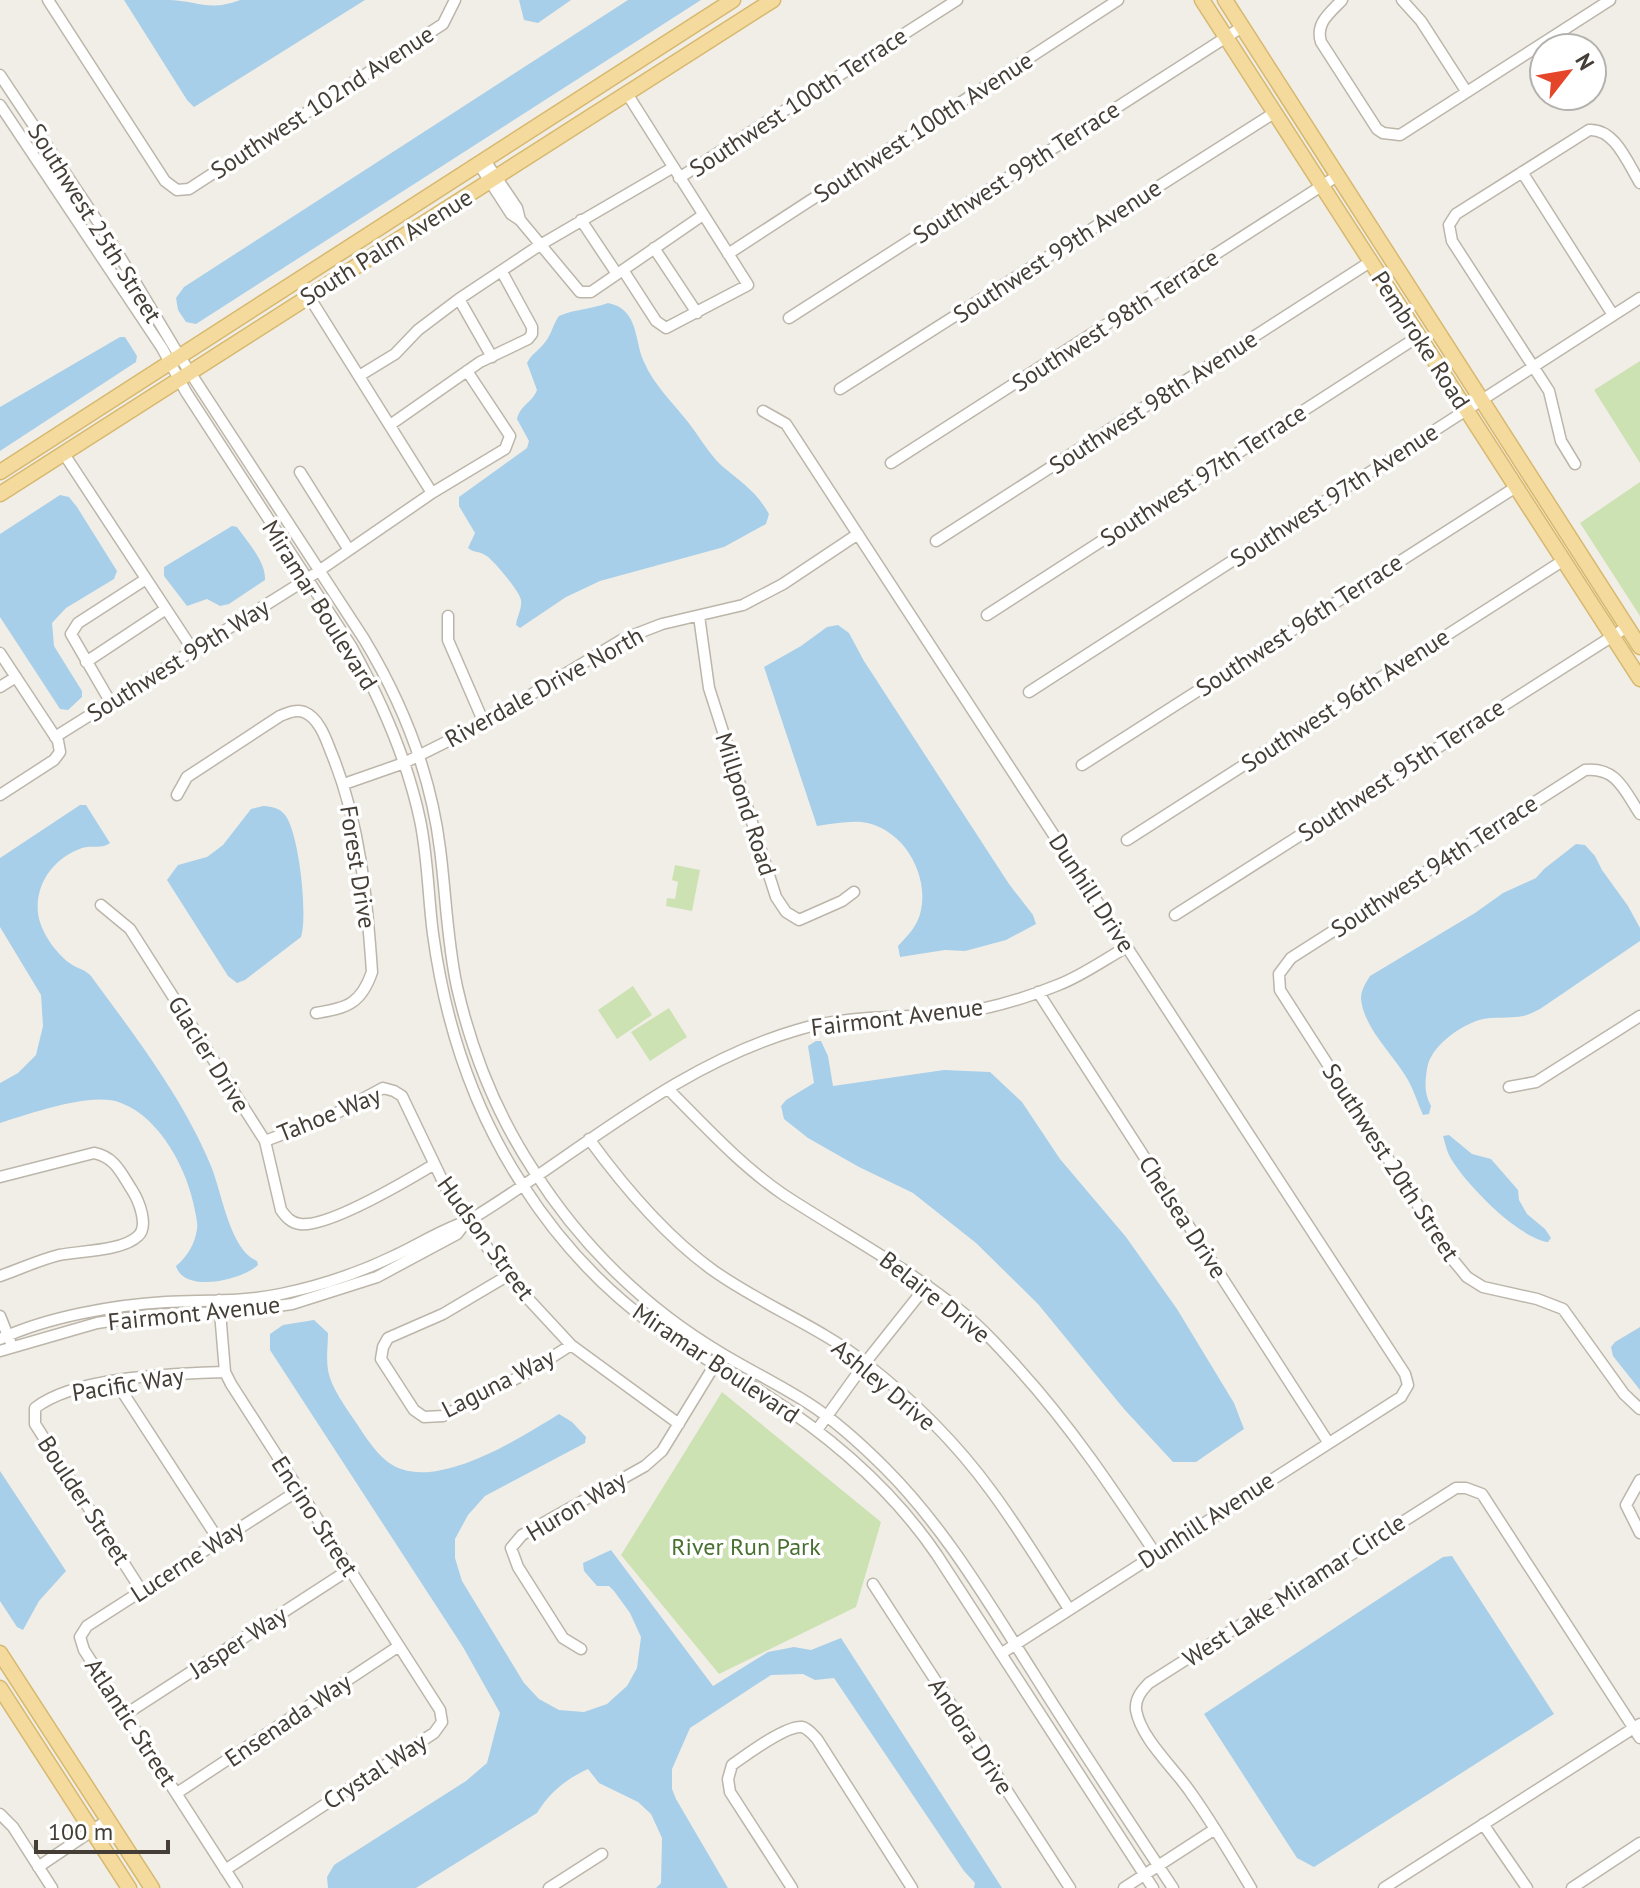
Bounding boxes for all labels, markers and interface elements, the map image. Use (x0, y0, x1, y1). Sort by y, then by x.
street label: Southwest 102nd Avenue (205, 18, 439, 186)
street label: Southwest 100th Terrace (683, 20, 913, 184)
north arrow (1528, 32, 1608, 112)
street label: Southwest 100th Avenue (808, 45, 1038, 209)
text: N (1569, 48, 1601, 75)
street label: Southwest 99th Terrace (907, 94, 1125, 250)
street label: Southwest 25th Street (21, 118, 169, 328)
street label: Southwest 99th Avenue (947, 172, 1167, 330)
street label: South Palm Avenue (294, 181, 478, 313)
street label: Southwest 98th Terrace (1006, 242, 1224, 398)
street label: Pembroke Road (1365, 265, 1477, 415)
street label: Southwest 98th Avenue (1043, 323, 1263, 481)
street label: Southwest 97th Terrace (1094, 397, 1312, 553)
street label: Southwest 97th Avenue (1224, 416, 1444, 574)
street label: Miramar Boulevard (255, 514, 385, 696)
street label: Southwest 96th Terrace (1190, 547, 1408, 703)
street label: Southwest 99th Way (81, 591, 275, 729)
street label: Riverdale Drive North (439, 620, 649, 754)
street label: Southwest 96th Avenue (1235, 621, 1455, 779)
street label: Southwest 95th Terrace (1292, 692, 1510, 848)
street label: Millpond Road (708, 729, 784, 879)
street label: Southwest 94th Terrace (1325, 788, 1543, 944)
street label: Forest Drive (333, 803, 383, 931)
street label: Dunhill Drive (1042, 828, 1142, 958)
street label: Glacier Drive (161, 990, 257, 1118)
street label: Fairmont Avenue (809, 991, 985, 1043)
street label: Southwest 20th Street (1316, 1057, 1466, 1267)
street label: Tahoe Way (273, 1079, 385, 1149)
street label: Chelsea Drive (1132, 1150, 1234, 1284)
street label: Hudson Street (431, 1170, 541, 1306)
street label: Belaire Drive (873, 1244, 997, 1350)
street label: Fairmont Avenue (106, 1289, 282, 1337)
street label: Miramar Boulevard (627, 1296, 805, 1430)
street label: Ashley Drive (826, 1332, 942, 1438)
street label: Laguna Way (436, 1341, 560, 1425)
street label: Pacific Way (70, 1360, 186, 1408)
street label: Boulder Street (31, 1430, 137, 1570)
street label: Encino Street (265, 1450, 365, 1582)
street label: Huron Way (520, 1464, 632, 1548)
street label: Dunhill Avenue (1132, 1465, 1280, 1575)
street label: West Lake Miramar Circle (1177, 1506, 1411, 1674)
street label: Lucerne Way (125, 1513, 249, 1609)
park label: River Run Park (671, 1531, 821, 1562)
street label: Jasper Way (182, 1599, 293, 1686)
street label: Atlantic Street (78, 1652, 184, 1792)
street label: Ensenada Way (219, 1666, 357, 1774)
street label: Andora Drive (922, 1672, 1020, 1800)
street label: Crystal Way (317, 1726, 433, 1816)
scale bar (36, 1804, 168, 1854)
text: 100 m (48, 1816, 113, 1847)

